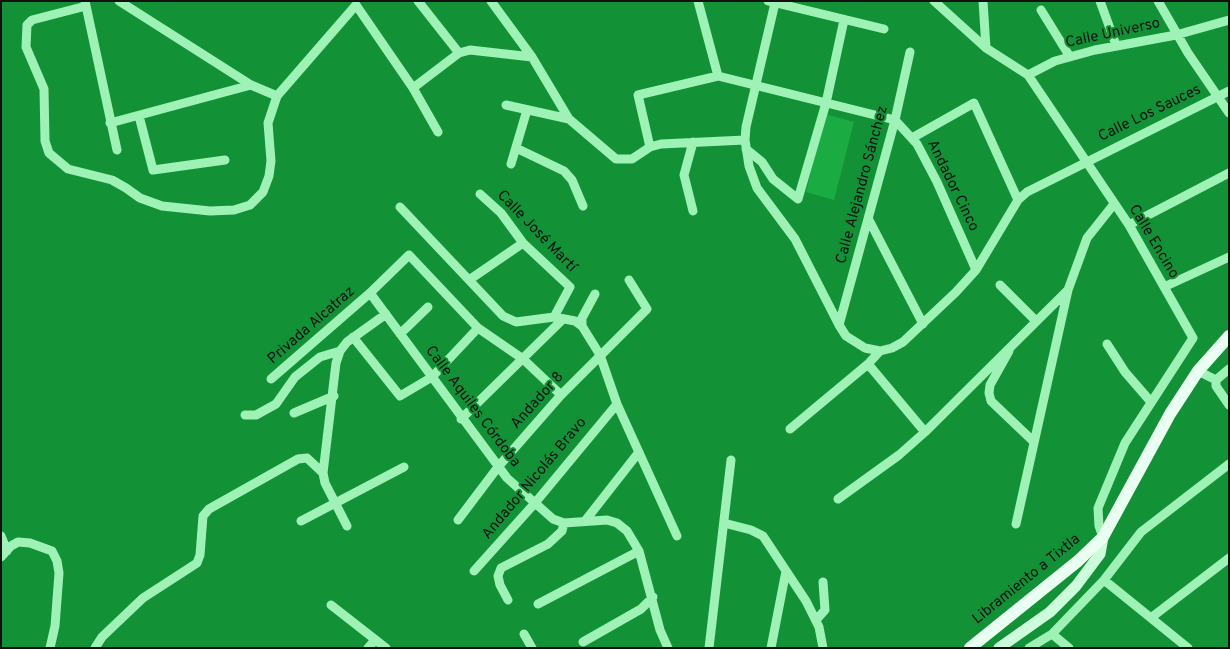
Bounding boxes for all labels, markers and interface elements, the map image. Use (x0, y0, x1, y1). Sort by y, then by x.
street label: Calle Universo (1064, 15, 1162, 53)
street label: Calle Los Sauces (1096, 81, 1204, 147)
street label: Calle Alejandro Sánchez (833, 104, 893, 266)
street label: Andador Cinco (922, 137, 982, 235)
street label: Calle José Martí (492, 187, 580, 277)
street label: Calle Encino (1124, 202, 1182, 282)
street label: Privada Alcatraz (265, 283, 359, 369)
street label: Calle Aquiles Córdoba (421, 343, 523, 471)
street label: Andador 8 (508, 369, 568, 433)
street label: Andador Nicolás Bravo (479, 414, 591, 544)
street label: Libramiento a Tixtla (970, 531, 1084, 629)

